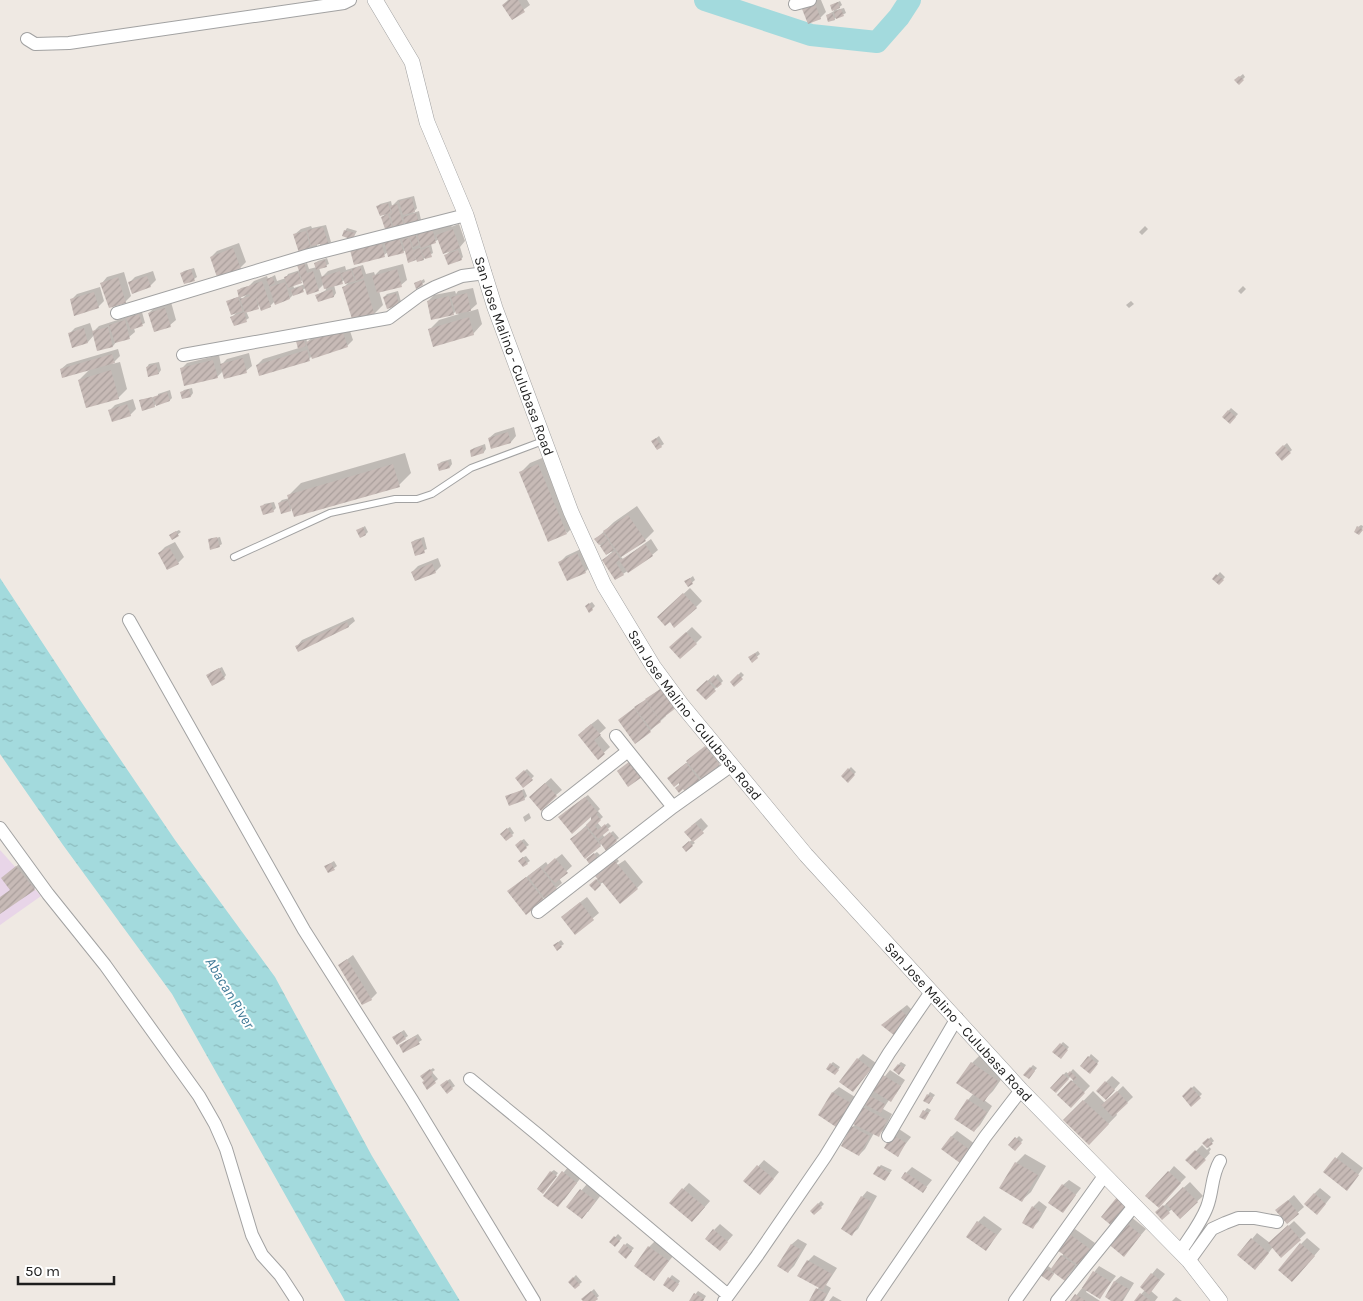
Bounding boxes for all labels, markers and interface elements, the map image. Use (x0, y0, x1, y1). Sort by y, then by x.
street label: San Jose Malino - Culubasa Road (470, 254, 557, 458)
street label: San Jose Malino - Culubasa Road (624, 627, 765, 804)
street label: San Jose Malino - Culubasa Road (881, 939, 1036, 1105)
water label: Abacan River (202, 954, 259, 1033)
scale bar (18, 1254, 114, 1286)
text: 50 m (25, 1262, 60, 1280)

